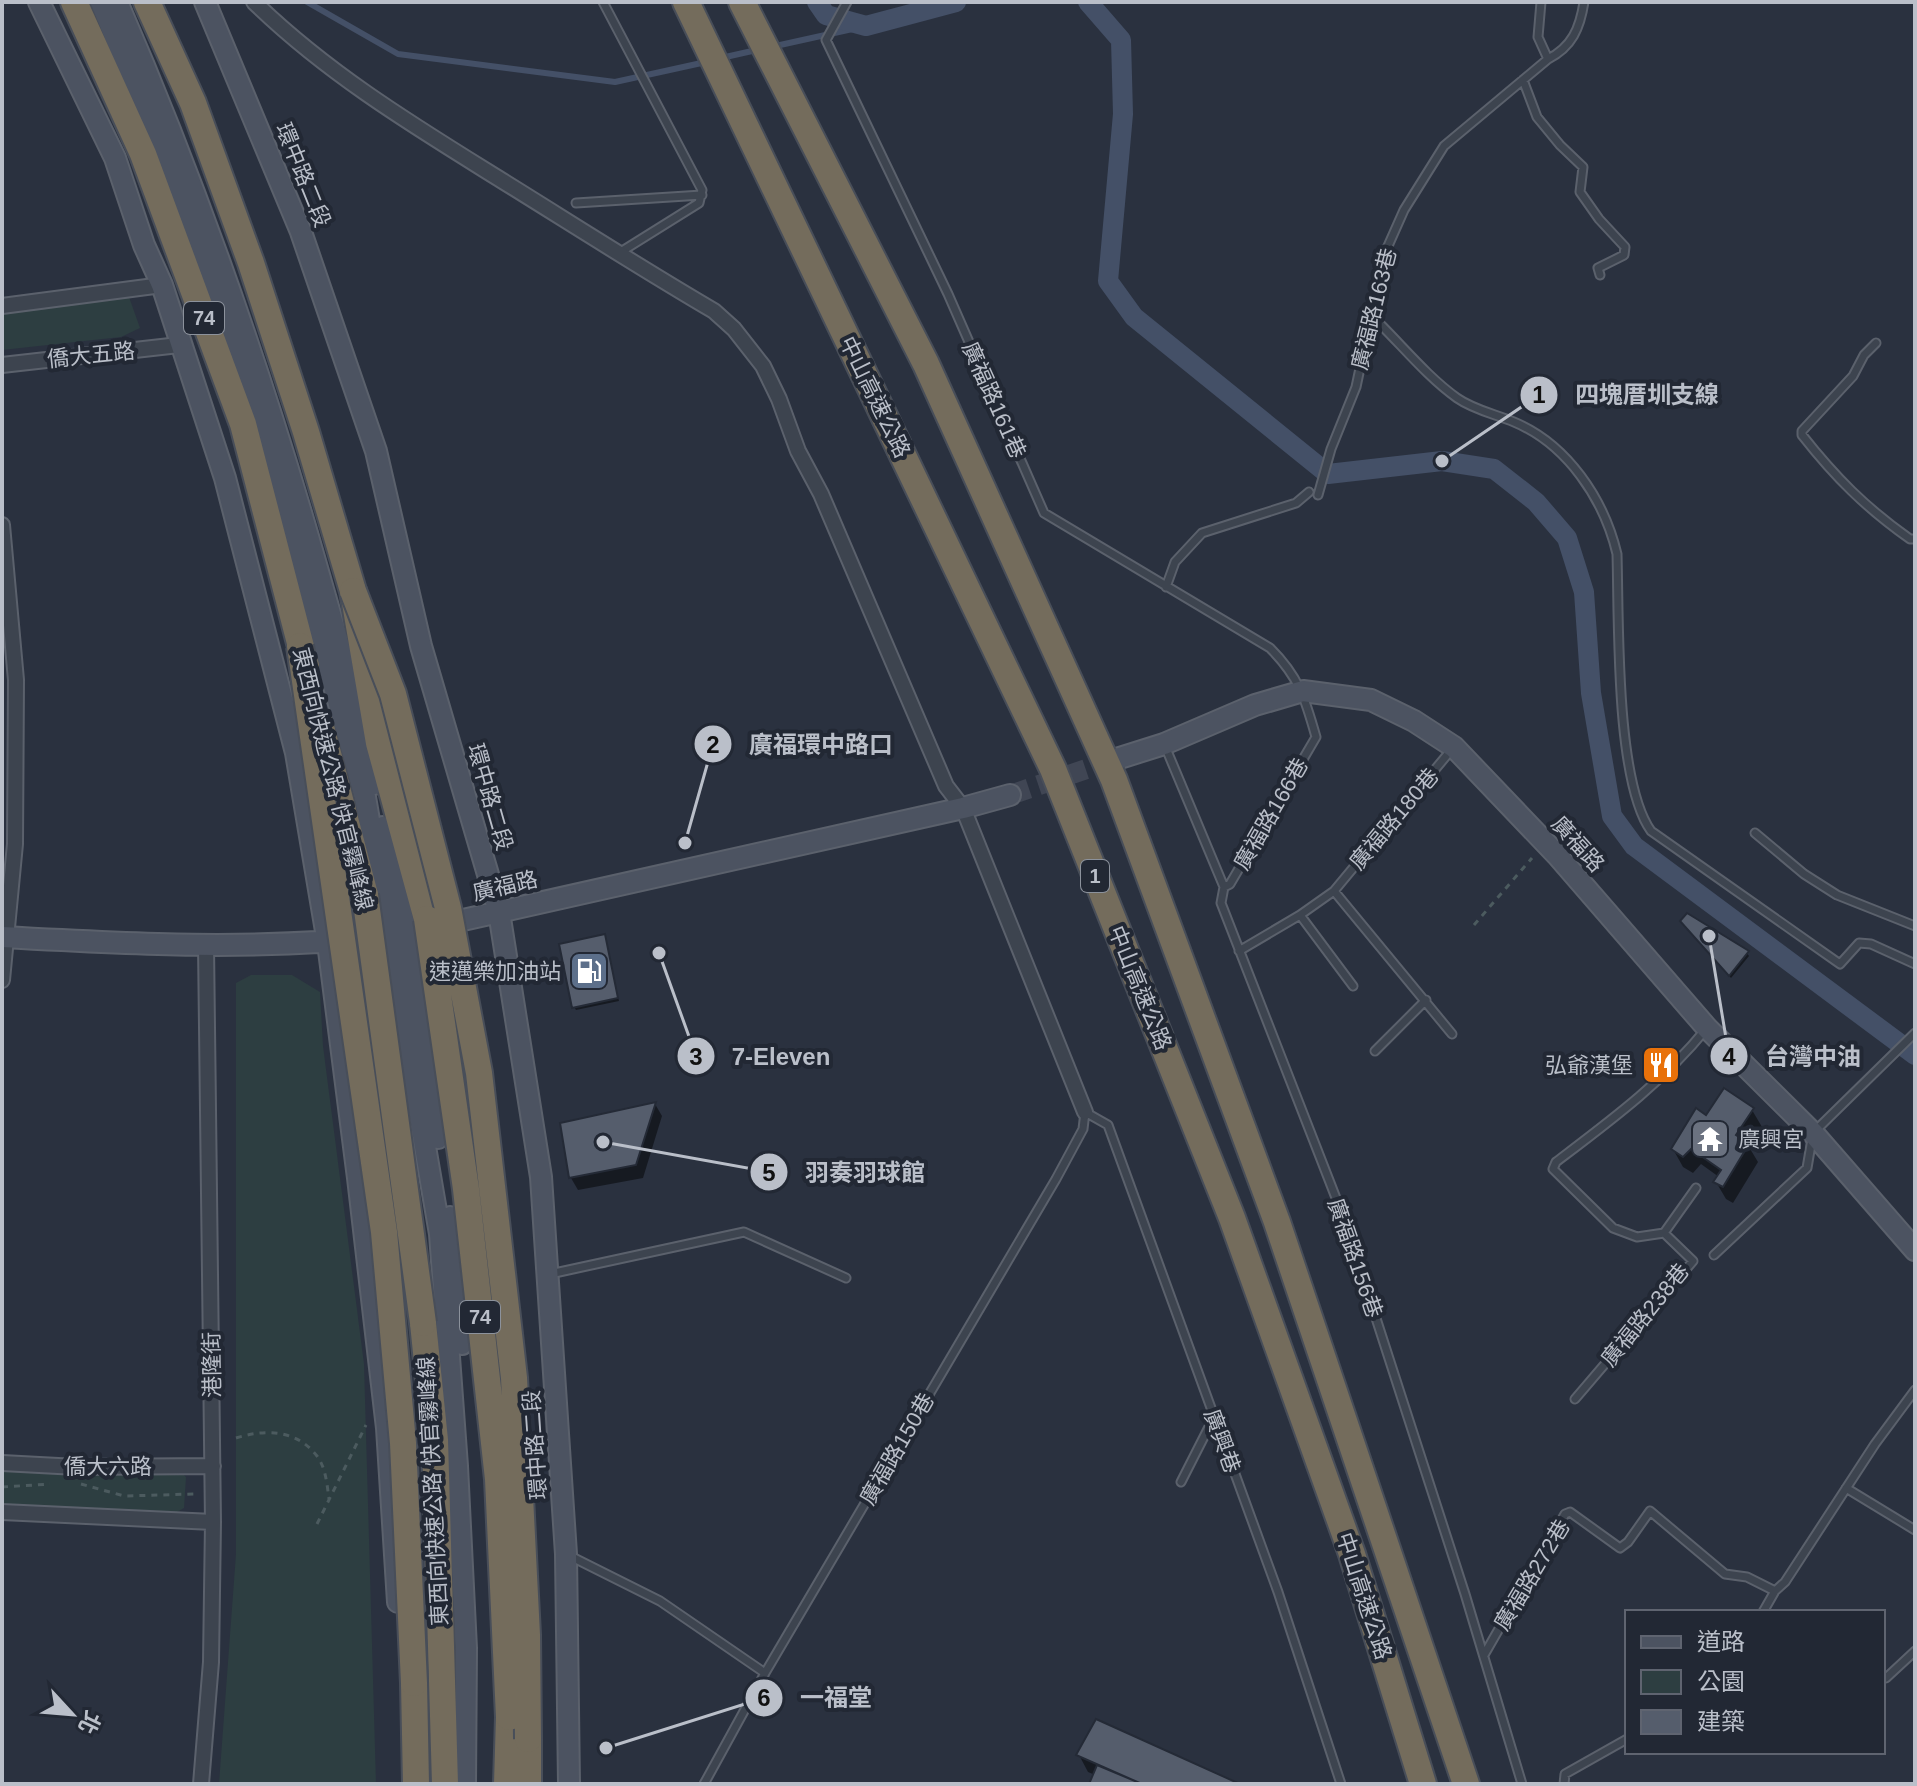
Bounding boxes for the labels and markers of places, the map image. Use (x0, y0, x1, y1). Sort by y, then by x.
callout: 四塊厝圳支線 (1519, 371, 1735, 419)
callout: 廣福環中路口 (693, 720, 909, 768)
fuel station icon: 速邁樂加油站 (568, 950, 610, 992)
place label: 速邁樂加油站 (429, 959, 561, 984)
callout: 7-Eleven (676, 1032, 846, 1080)
callout: 台灣中油 (1709, 1032, 1877, 1080)
restaurant icon: 弘爺漢堡 (1640, 1044, 1682, 1086)
place label: 弘爺漢堡 (1545, 1053, 1633, 1078)
temple icon: 廣興宮 (1689, 1118, 1731, 1160)
place label: 廣興宮 (1738, 1127, 1804, 1152)
callout: 羽奏羽球館 (749, 1148, 941, 1196)
callout: 一福堂 (744, 1674, 888, 1722)

